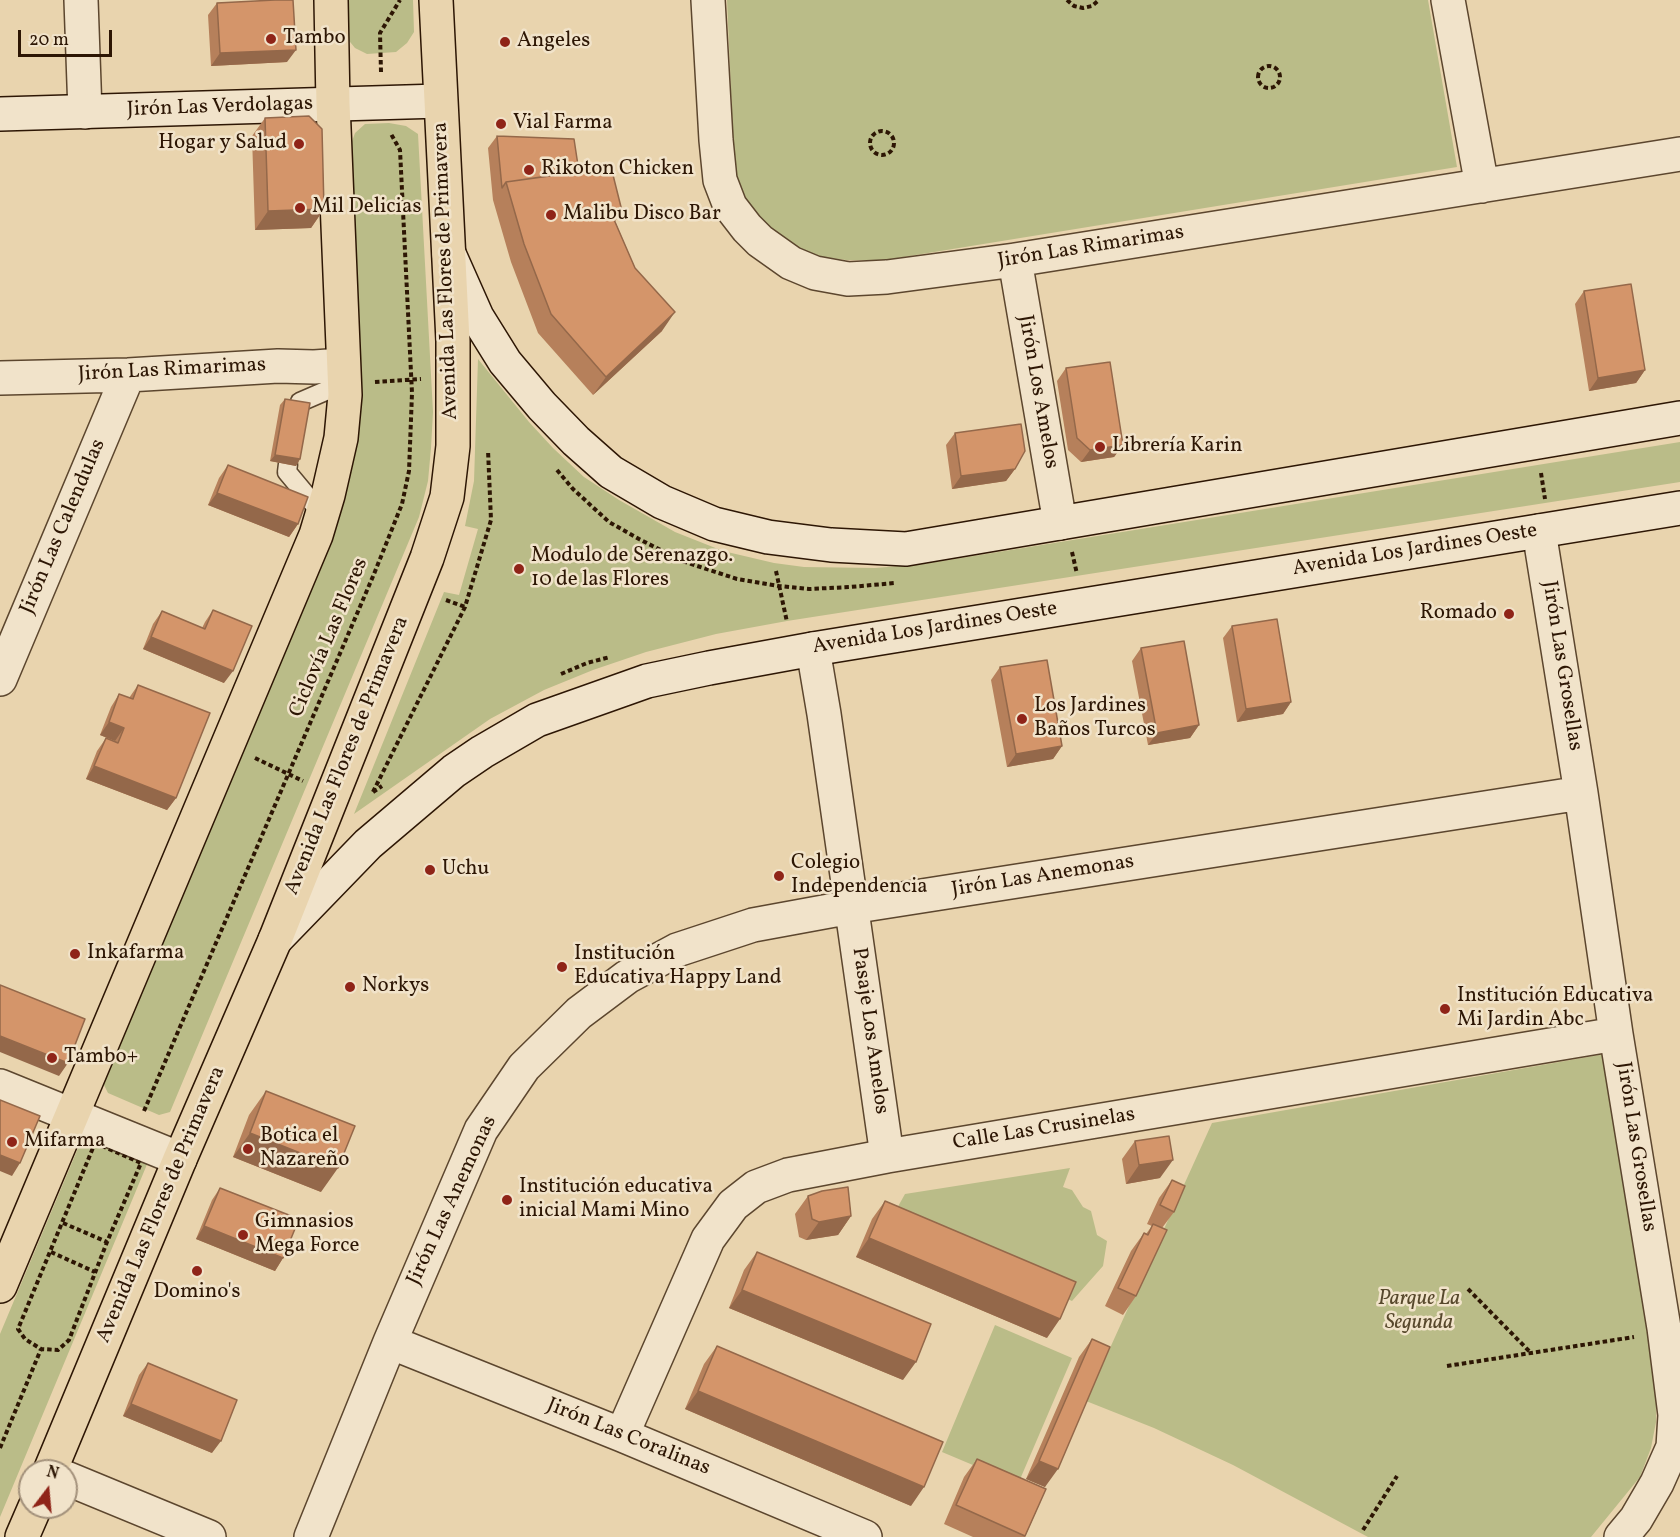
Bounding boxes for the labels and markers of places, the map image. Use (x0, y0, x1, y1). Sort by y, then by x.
place label: Tambo (283, 26, 346, 52)
place label: Angeles (517, 29, 590, 55)
marker: Tambo (264, 32, 278, 46)
marker: Angeles (498, 35, 512, 49)
place label: Vial Farma (513, 111, 613, 137)
marker: Vial Farma (494, 117, 508, 131)
place label: Hogar y Salud (158, 131, 287, 157)
marker: Hogar y Salud (292, 137, 306, 151)
place label: Rikoton Chicken (541, 157, 694, 183)
marker: Rikoton Chicken (522, 163, 536, 177)
place label: Mil Delicias (312, 195, 421, 221)
marker: Mil Delicias (293, 201, 307, 215)
place label: Malibu Disco Bar (563, 202, 721, 228)
marker: Malibu Disco Bar (544, 208, 558, 222)
place label: Librería Karin (1112, 434, 1242, 460)
marker: Librería Karin (1093, 440, 1107, 454)
place label: Modulo de Serenazgo. 10 de las Flores (531, 544, 733, 594)
marker: Modulo de Serenazgo. 10 de las Flores (512, 562, 526, 576)
place label: Romado (1420, 601, 1497, 627)
marker: Romado (1502, 607, 1516, 621)
place label: Los Jardines Baños Turcos (1034, 694, 1156, 744)
marker: Los Jardines Baños Turcos (1015, 712, 1029, 726)
place label: Colegio Independencia (791, 851, 928, 901)
place label: Uchu (442, 857, 489, 883)
marker: Uchu (423, 863, 437, 877)
marker: Colegio Independencia (772, 869, 786, 883)
place label: Inkafarma (87, 941, 184, 967)
place label: Institución Educativa Happy Land (574, 942, 782, 992)
marker: Inkafarma (68, 947, 82, 961)
marker: Institución Educativa Happy Land (555, 960, 569, 974)
place label: Norkys (362, 974, 429, 1000)
marker: Norkys (343, 980, 357, 994)
place label: Institución Educativa Mi Jardin Abc (1457, 984, 1654, 1034)
marker: Institución Educativa Mi Jardin Abc (1438, 1002, 1452, 1016)
place label: Tambo+ (64, 1045, 138, 1071)
marker: Tambo+ (45, 1051, 59, 1065)
place label: Botica el Nazareño (260, 1124, 349, 1174)
place label: Mifarma (24, 1129, 105, 1155)
marker: Mifarma (5, 1135, 19, 1149)
marker: Botica el Nazareño (241, 1142, 255, 1156)
place label: Institución educativa inicial Mami Mino (519, 1175, 713, 1225)
marker: Institución educativa inicial Mami Mino (500, 1193, 514, 1207)
place label: Gimnasios Mega Force (255, 1210, 360, 1260)
marker: Gimnasios Mega Force (236, 1228, 250, 1242)
marker: Domino's (190, 1264, 204, 1278)
place label: Domino's (153, 1280, 241, 1306)

